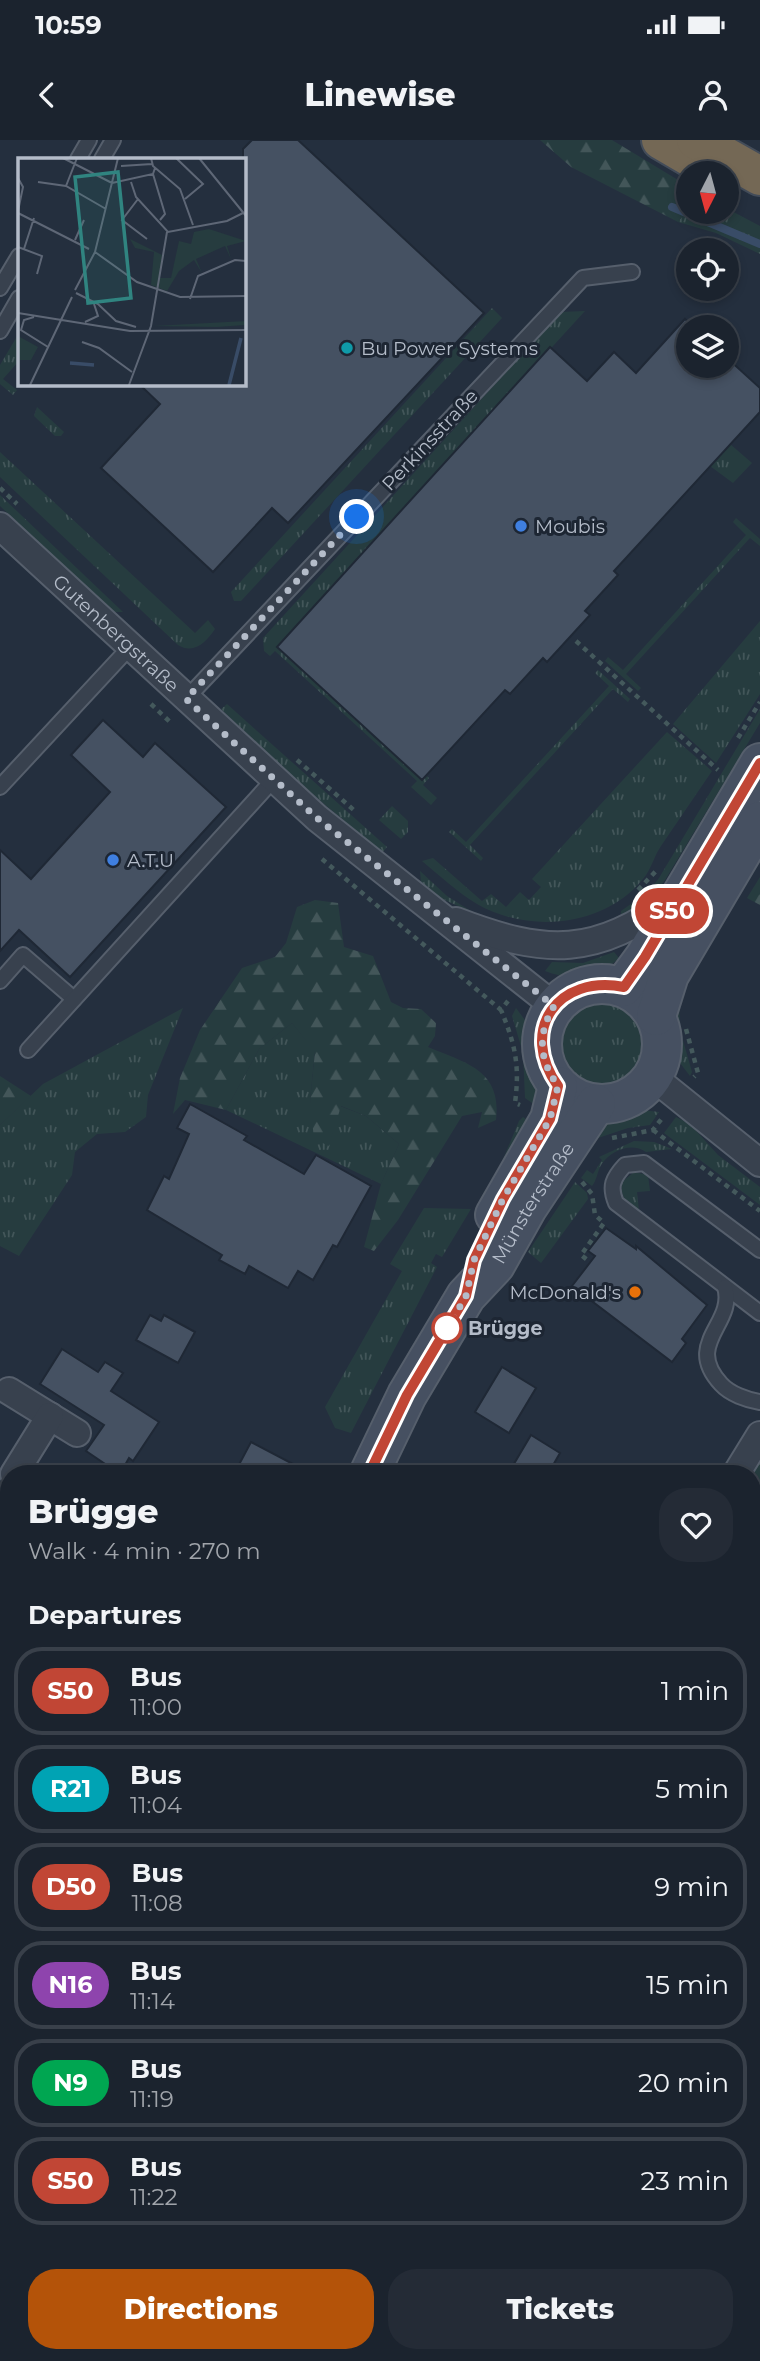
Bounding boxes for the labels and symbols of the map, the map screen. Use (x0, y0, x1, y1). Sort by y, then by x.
inset map (18, 158, 245, 385)
north arrow (676, 161, 738, 224)
place label: Bu Power Systems (361, 337, 538, 360)
marker: Bu Power Systems (339, 340, 355, 356)
street label: Perkinsstraße (377, 385, 483, 495)
your location (339, 499, 374, 534)
place label: Moubis (535, 515, 605, 538)
marker: Moubis (513, 518, 529, 534)
street label: Gutenbergstraße (48, 569, 184, 697)
place label: A.T.U (127, 849, 174, 872)
marker: A.T.U (105, 852, 121, 868)
line badge: S50 (632, 888, 712, 934)
street label: Münsterstraße (487, 1138, 579, 1268)
place label: McDonald's (509, 1281, 621, 1304)
marker: McDonald's (627, 1284, 643, 1300)
marker: Brügge (432, 1313, 462, 1343)
place label: Brügge (468, 1317, 542, 1340)

